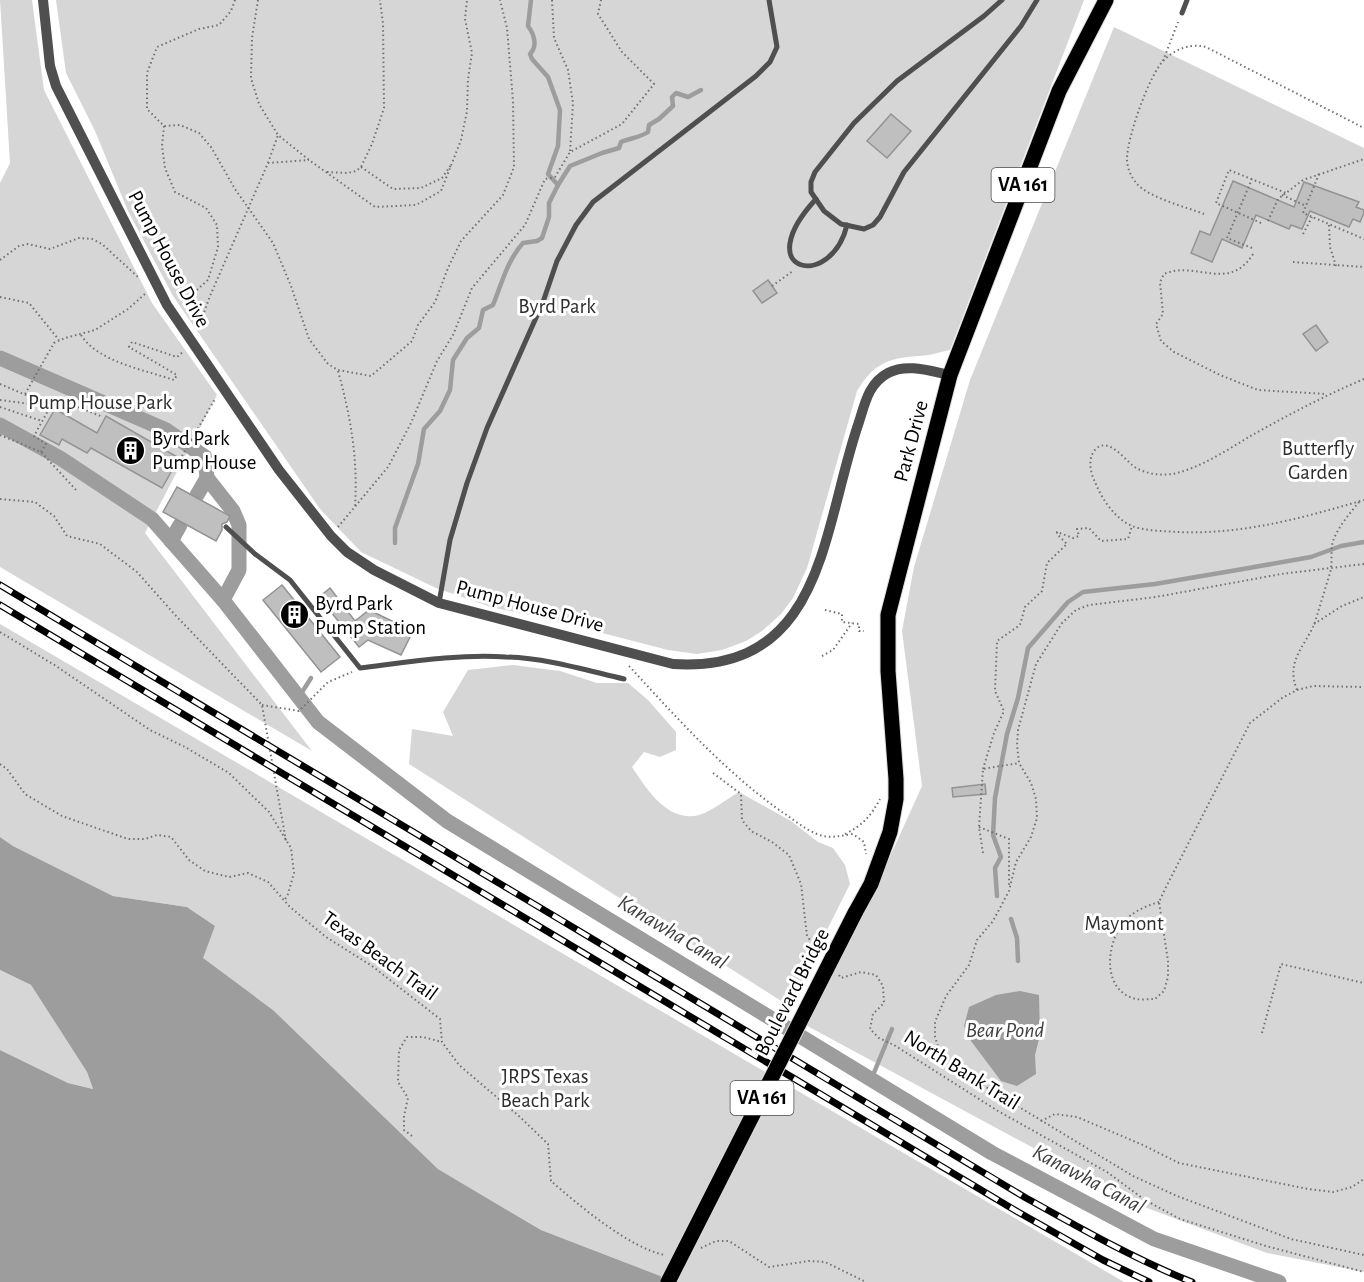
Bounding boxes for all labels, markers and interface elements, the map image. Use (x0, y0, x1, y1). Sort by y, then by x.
road number: VA 161 (992, 168, 1054, 202)
street label: Pump House Drive (124, 187, 214, 331)
park label: Byrd Park (518, 296, 596, 317)
park label: Pump House Park (28, 392, 173, 413)
street label: Park Drive (890, 398, 932, 484)
place label: Byrd Park Pump House (152, 428, 257, 473)
building icon: Byrd Park Pump House (115, 434, 147, 466)
park label: Butterfly Garden (1282, 438, 1354, 483)
street label: Pump House Drive (454, 576, 606, 636)
place label: Byrd Park Pump Station (315, 593, 426, 638)
building icon: Byrd Park Pump Station (278, 599, 310, 631)
water label: Kanawha Canal (614, 891, 732, 973)
street label: Texas Beach Trail (319, 907, 441, 1005)
park label: Maymont (1084, 913, 1164, 934)
street label: Boulevard Bridge (751, 925, 833, 1059)
water label: Bear Pond (966, 1019, 1045, 1041)
street label: North Bank Trail (900, 1026, 1024, 1114)
park label: JRPS Texas Beach Park (500, 1066, 590, 1111)
road number: VA 161 (730, 1081, 794, 1115)
water label: Kanawha Canal (1029, 1140, 1149, 1218)

